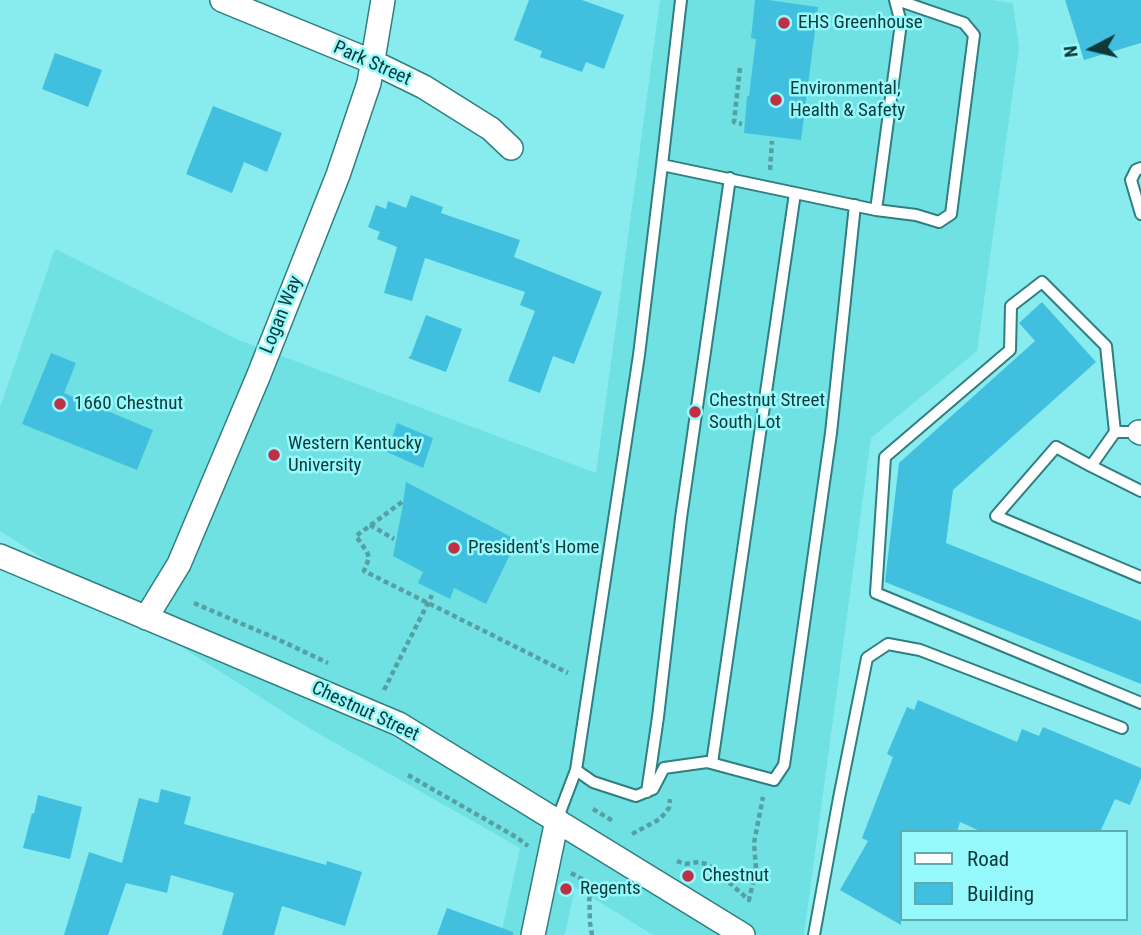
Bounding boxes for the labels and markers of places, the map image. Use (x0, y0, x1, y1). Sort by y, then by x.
place label: EHS Greenhouse (798, 12, 923, 34)
marker: EHS Greenhouse (776, 15, 792, 31)
place label: Environmental, Health & Safety (790, 78, 905, 122)
marker: Environmental, Health & Safety (768, 92, 784, 108)
place label: Chestnut Street South Lot (709, 390, 825, 434)
place label: 1660 Chestnut (74, 393, 183, 415)
marker: 1660 Chestnut (52, 396, 68, 412)
marker: Chestnut Street South Lot (687, 404, 703, 420)
place label: Western Kentucky University (288, 433, 422, 477)
marker: Western Kentucky University (266, 447, 282, 463)
place label: President's Home (468, 537, 599, 559)
marker: President's Home (446, 540, 462, 556)
place label: Chestnut (702, 865, 769, 887)
marker: Chestnut (680, 868, 696, 884)
place label: Regents (580, 878, 641, 900)
marker: Regents (558, 881, 574, 897)

